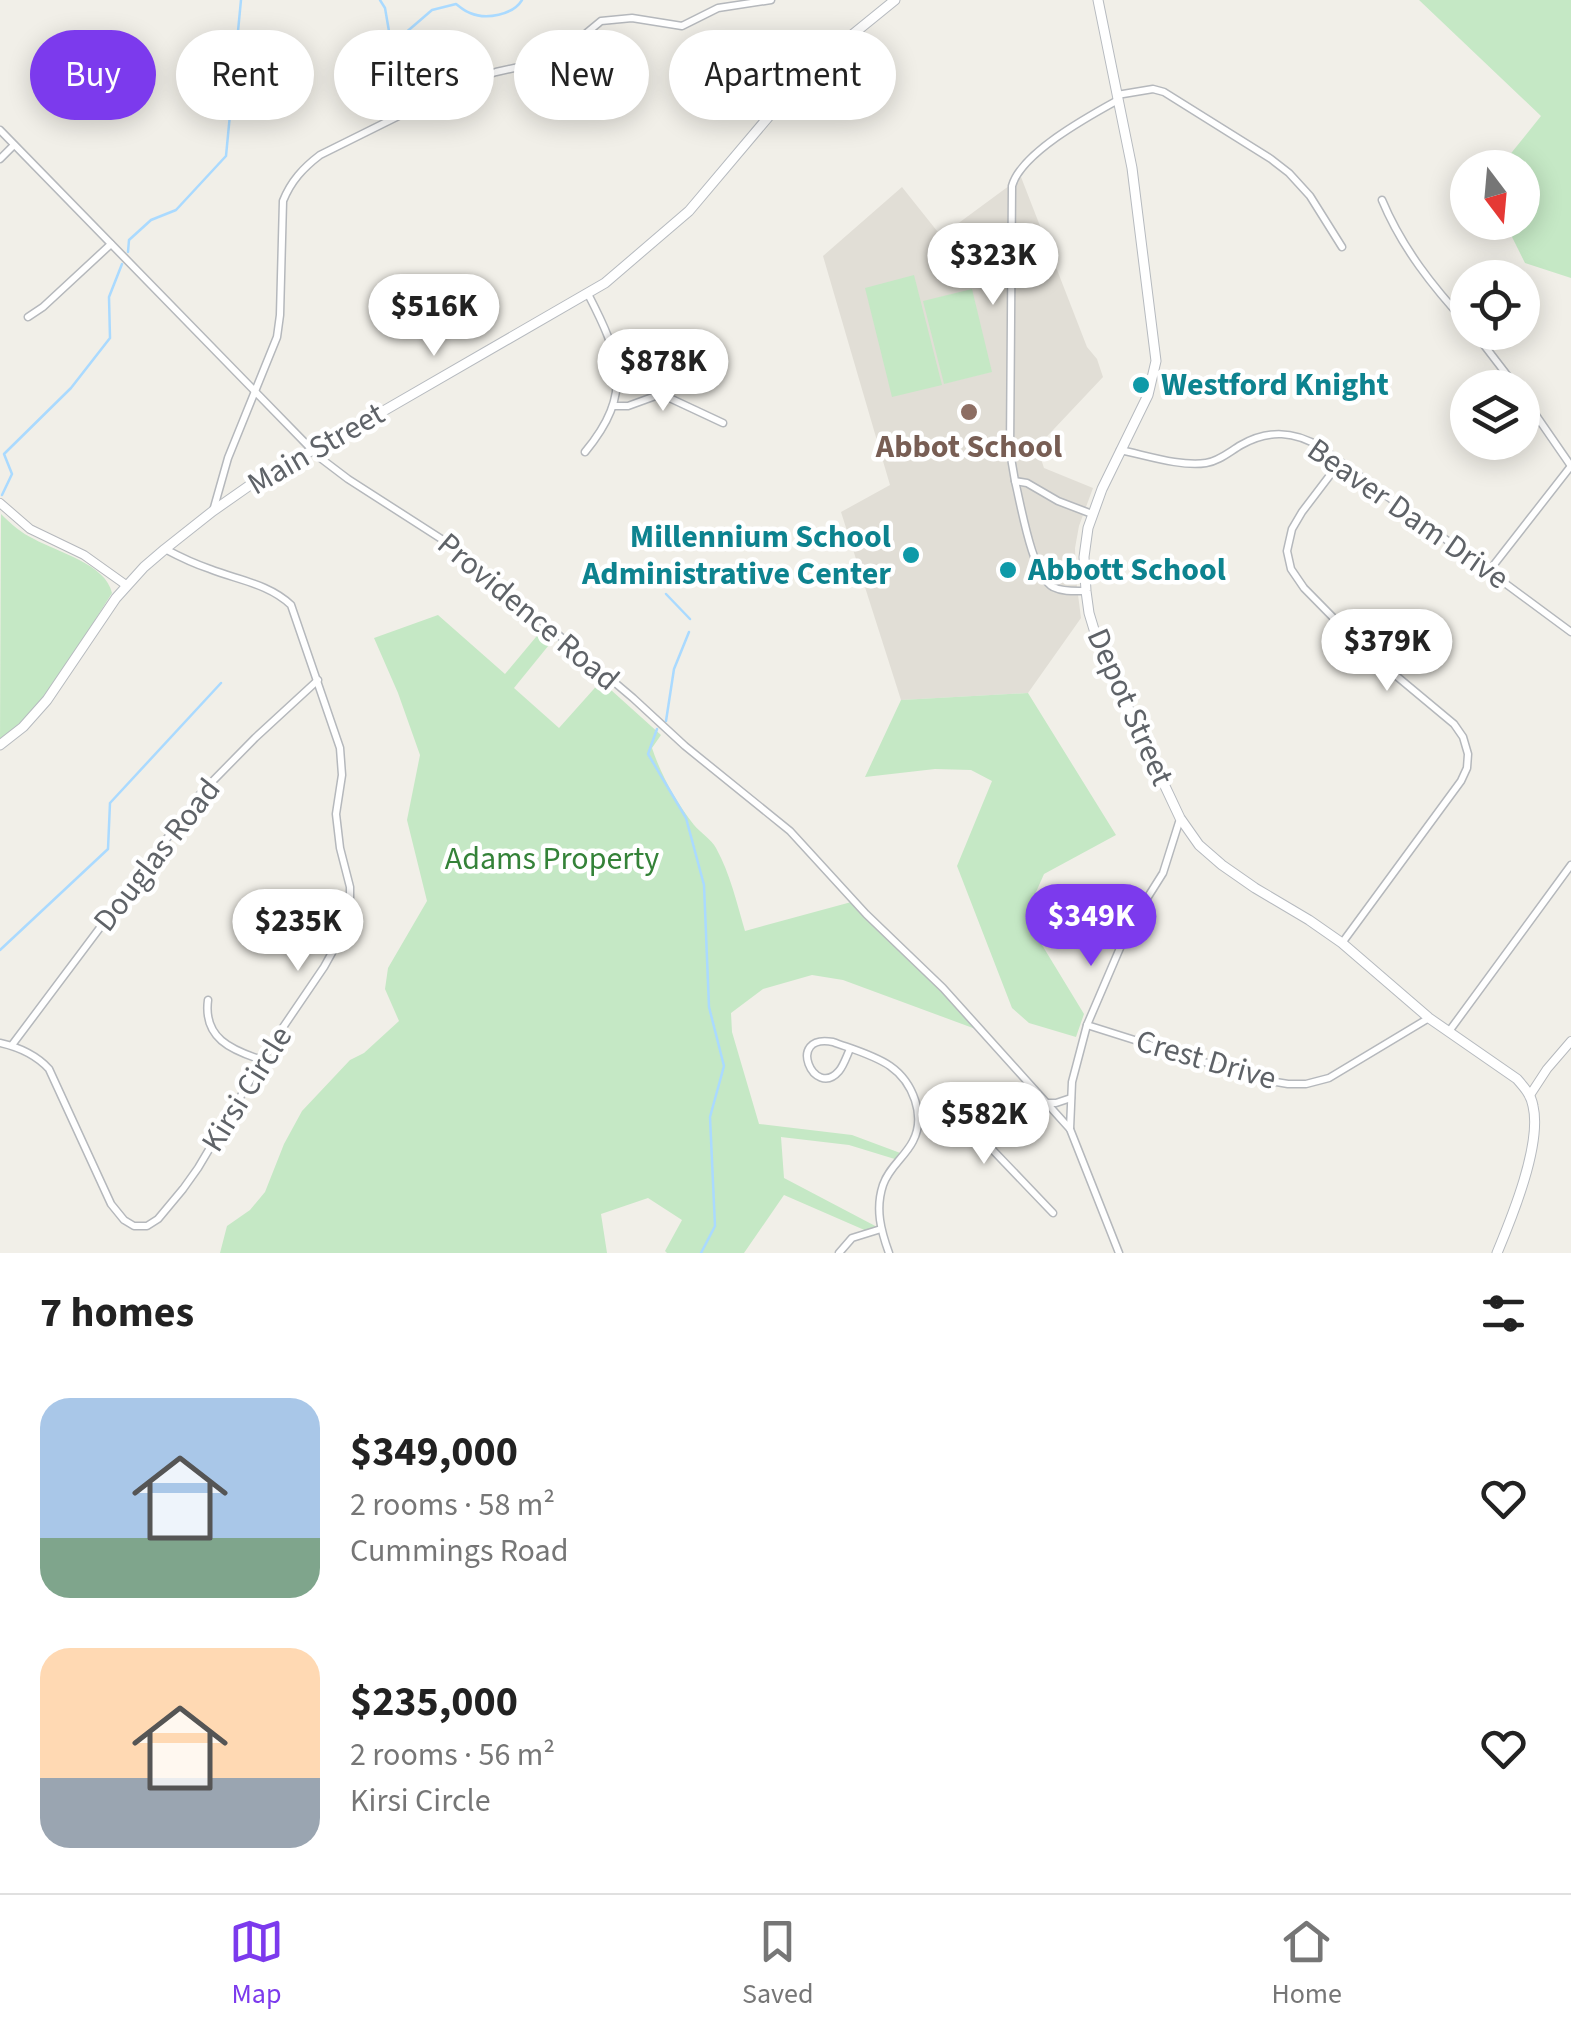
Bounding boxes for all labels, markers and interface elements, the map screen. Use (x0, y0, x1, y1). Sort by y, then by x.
chip: Buy (30, 30, 156, 120)
chip: Rent (176, 30, 314, 120)
chip: Filters (334, 30, 494, 120)
chip: New (514, 30, 649, 120)
chip: Apartment (669, 30, 896, 120)
north arrow (1450, 150, 1540, 240)
map controls (1450, 150, 1540, 460)
pin: $323K (923, 223, 1063, 308)
text: $323K (949, 232, 1037, 278)
button: locate (1450, 260, 1540, 350)
pin: $516K (364, 274, 504, 359)
text: $516K (390, 283, 478, 329)
pin: $878K (593, 329, 733, 414)
text: $878K (619, 338, 707, 384)
place label: Westford Knight (1161, 362, 1389, 408)
button: layers (1450, 370, 1540, 460)
marker: Westford Knight (1130, 374, 1152, 396)
street label: Main Street (239, 391, 393, 507)
marker: Abbot School (958, 401, 980, 423)
place label: Abbot School (875, 424, 1062, 470)
street label: Beaver Dam Drive (1298, 427, 1518, 601)
place label: Millennium School Administrative Center (581, 514, 891, 597)
street label: Providence Road (427, 522, 629, 702)
marker: Millennium School Administrative Center (900, 544, 922, 566)
place label: Abbott School (1027, 547, 1226, 593)
marker: Abbott School (997, 559, 1019, 581)
pin: $379K (1317, 609, 1457, 694)
text: $379K (1343, 618, 1431, 664)
street label: Depot Street (1075, 621, 1185, 793)
street label: Douglas Road (82, 769, 232, 941)
park label: Adams Property (445, 836, 659, 882)
pin: $349K (1021, 884, 1161, 969)
pin: $235K (228, 889, 368, 974)
text: $349K (1047, 893, 1135, 939)
text: $235K (254, 898, 342, 944)
street label: Kirsi Circle (190, 1017, 304, 1161)
street label: Crest Drive (1130, 1018, 1282, 1102)
pin: $582K (914, 1082, 1054, 1167)
text: $582K (940, 1091, 1028, 1137)
text: 7 homes (40, 1283, 194, 1343)
icon: filters (1476, 1286, 1531, 1341)
text: $349,000 (350, 1422, 518, 1482)
icon: home (120, 1438, 240, 1558)
icon: heart (1476, 1471, 1531, 1526)
text: 2 rooms · 58 m² (350, 1482, 555, 1528)
text: Cummings Road (350, 1528, 568, 1574)
text: $235,000 (350, 1672, 518, 1732)
icon: home (120, 1688, 240, 1808)
icon: heart (1476, 1721, 1531, 1776)
text: 2 rooms · 56 m² (350, 1732, 555, 1778)
text: Kirsi Circle (350, 1778, 491, 1824)
tab: Map (229, 1914, 284, 2014)
tab: Saved (742, 1914, 813, 2014)
tab: Home (1271, 1914, 1342, 2014)

